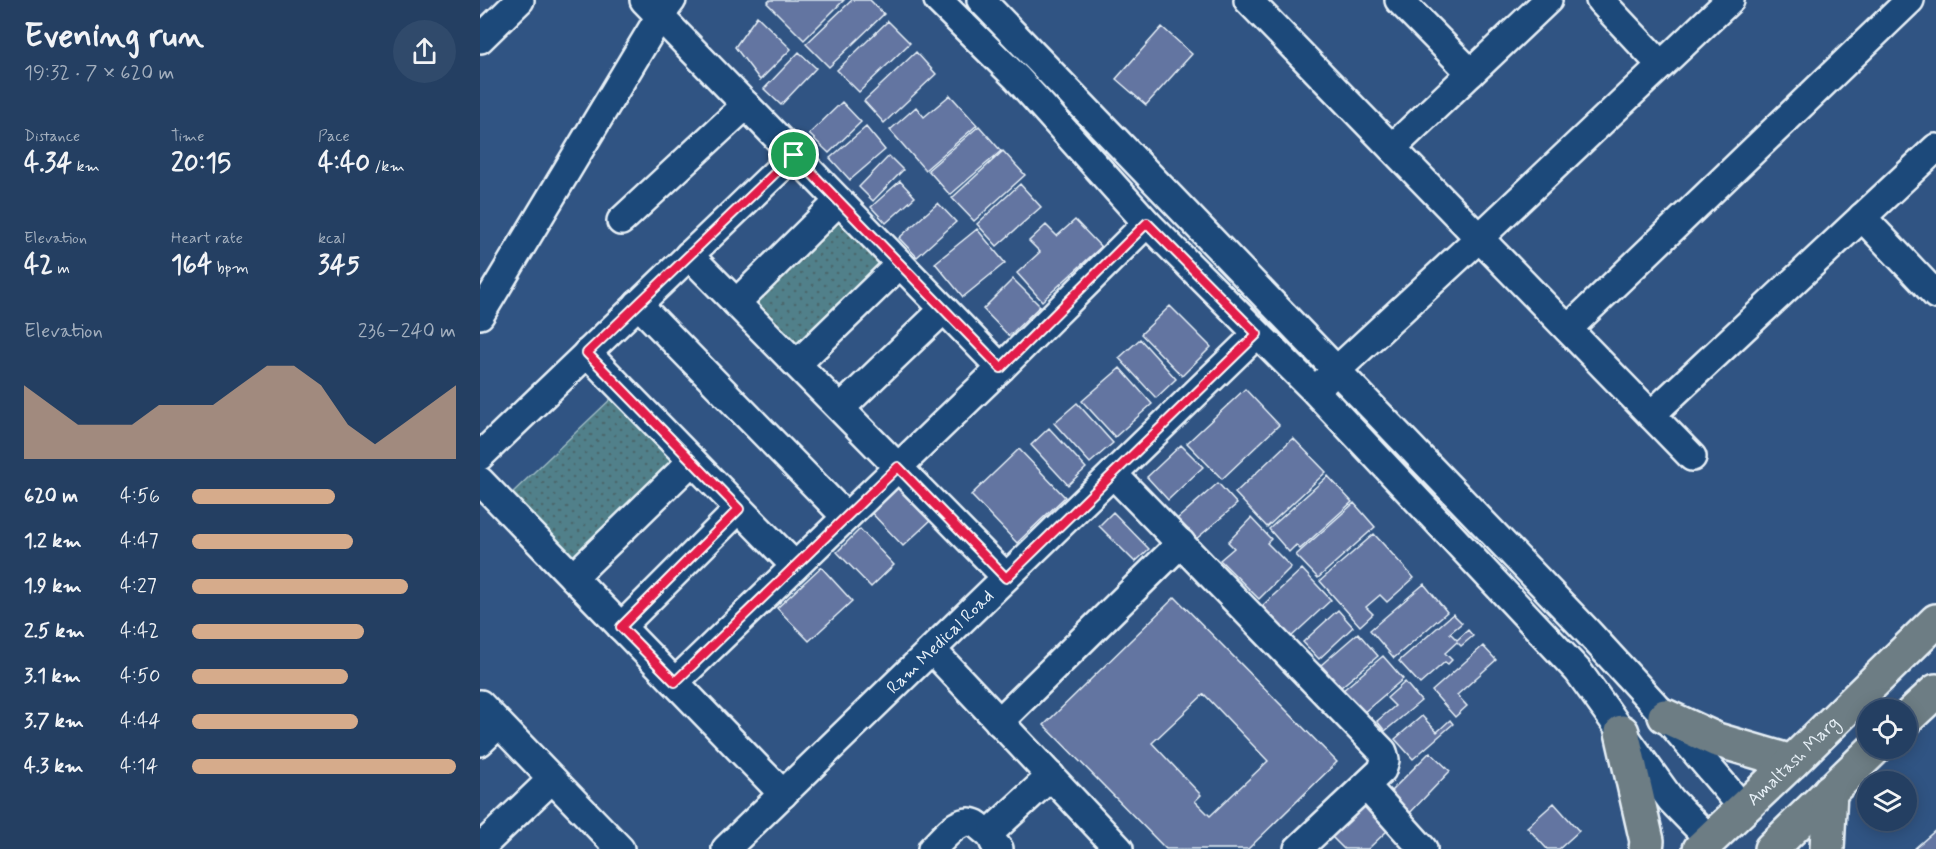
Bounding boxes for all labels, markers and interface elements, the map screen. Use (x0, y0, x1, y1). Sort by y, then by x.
text: Evening run (24, 15, 204, 59)
button: share (393, 20, 456, 83)
text: 19:32 · 7 × 620 m (24, 60, 175, 87)
text: Distance (24, 126, 80, 147)
text: Time (171, 126, 205, 147)
text: Pace (318, 126, 350, 147)
pin (768, 129, 819, 180)
icon: arrive (777, 138, 810, 171)
text: 4.34 (24, 147, 72, 181)
text: 20:15 (171, 147, 231, 181)
text: 4:40 (318, 147, 370, 181)
text: km (72, 156, 100, 177)
text: /km (370, 156, 405, 177)
text: Elevation (24, 228, 87, 249)
text: Heart rate (171, 228, 243, 249)
text: kcal (318, 228, 345, 249)
text: 42 (24, 249, 53, 283)
text: 164 (171, 249, 212, 283)
text: 345 (318, 249, 360, 283)
text: m (53, 258, 70, 279)
text: bpm (212, 258, 249, 279)
text: Elevation (24, 318, 103, 345)
text: 236–240 m (358, 318, 456, 345)
text: 620 m (24, 483, 78, 510)
text: 4:56 (120, 483, 160, 510)
text: 1.2 km (24, 528, 81, 555)
text: 4:47 (120, 528, 159, 555)
text: 1.9 km (24, 573, 82, 600)
text: 4:27 (120, 573, 157, 600)
street label: Ram Medical Road (882, 585, 999, 700)
text: 2.5 km (24, 618, 85, 645)
text: 4:42 (120, 618, 159, 645)
text: 3.1 km (24, 663, 81, 690)
text: 4:50 (120, 663, 160, 690)
map controls (1857, 699, 1917, 831)
button: locate (1857, 699, 1917, 759)
text: 3.7 km (24, 708, 84, 735)
text: 4:44 (120, 708, 161, 735)
street label: Amaltash Marg (1742, 711, 1846, 812)
text: 4.3 km (24, 753, 83, 780)
text: 4:14 (120, 753, 158, 780)
button: layers (1857, 771, 1917, 831)

